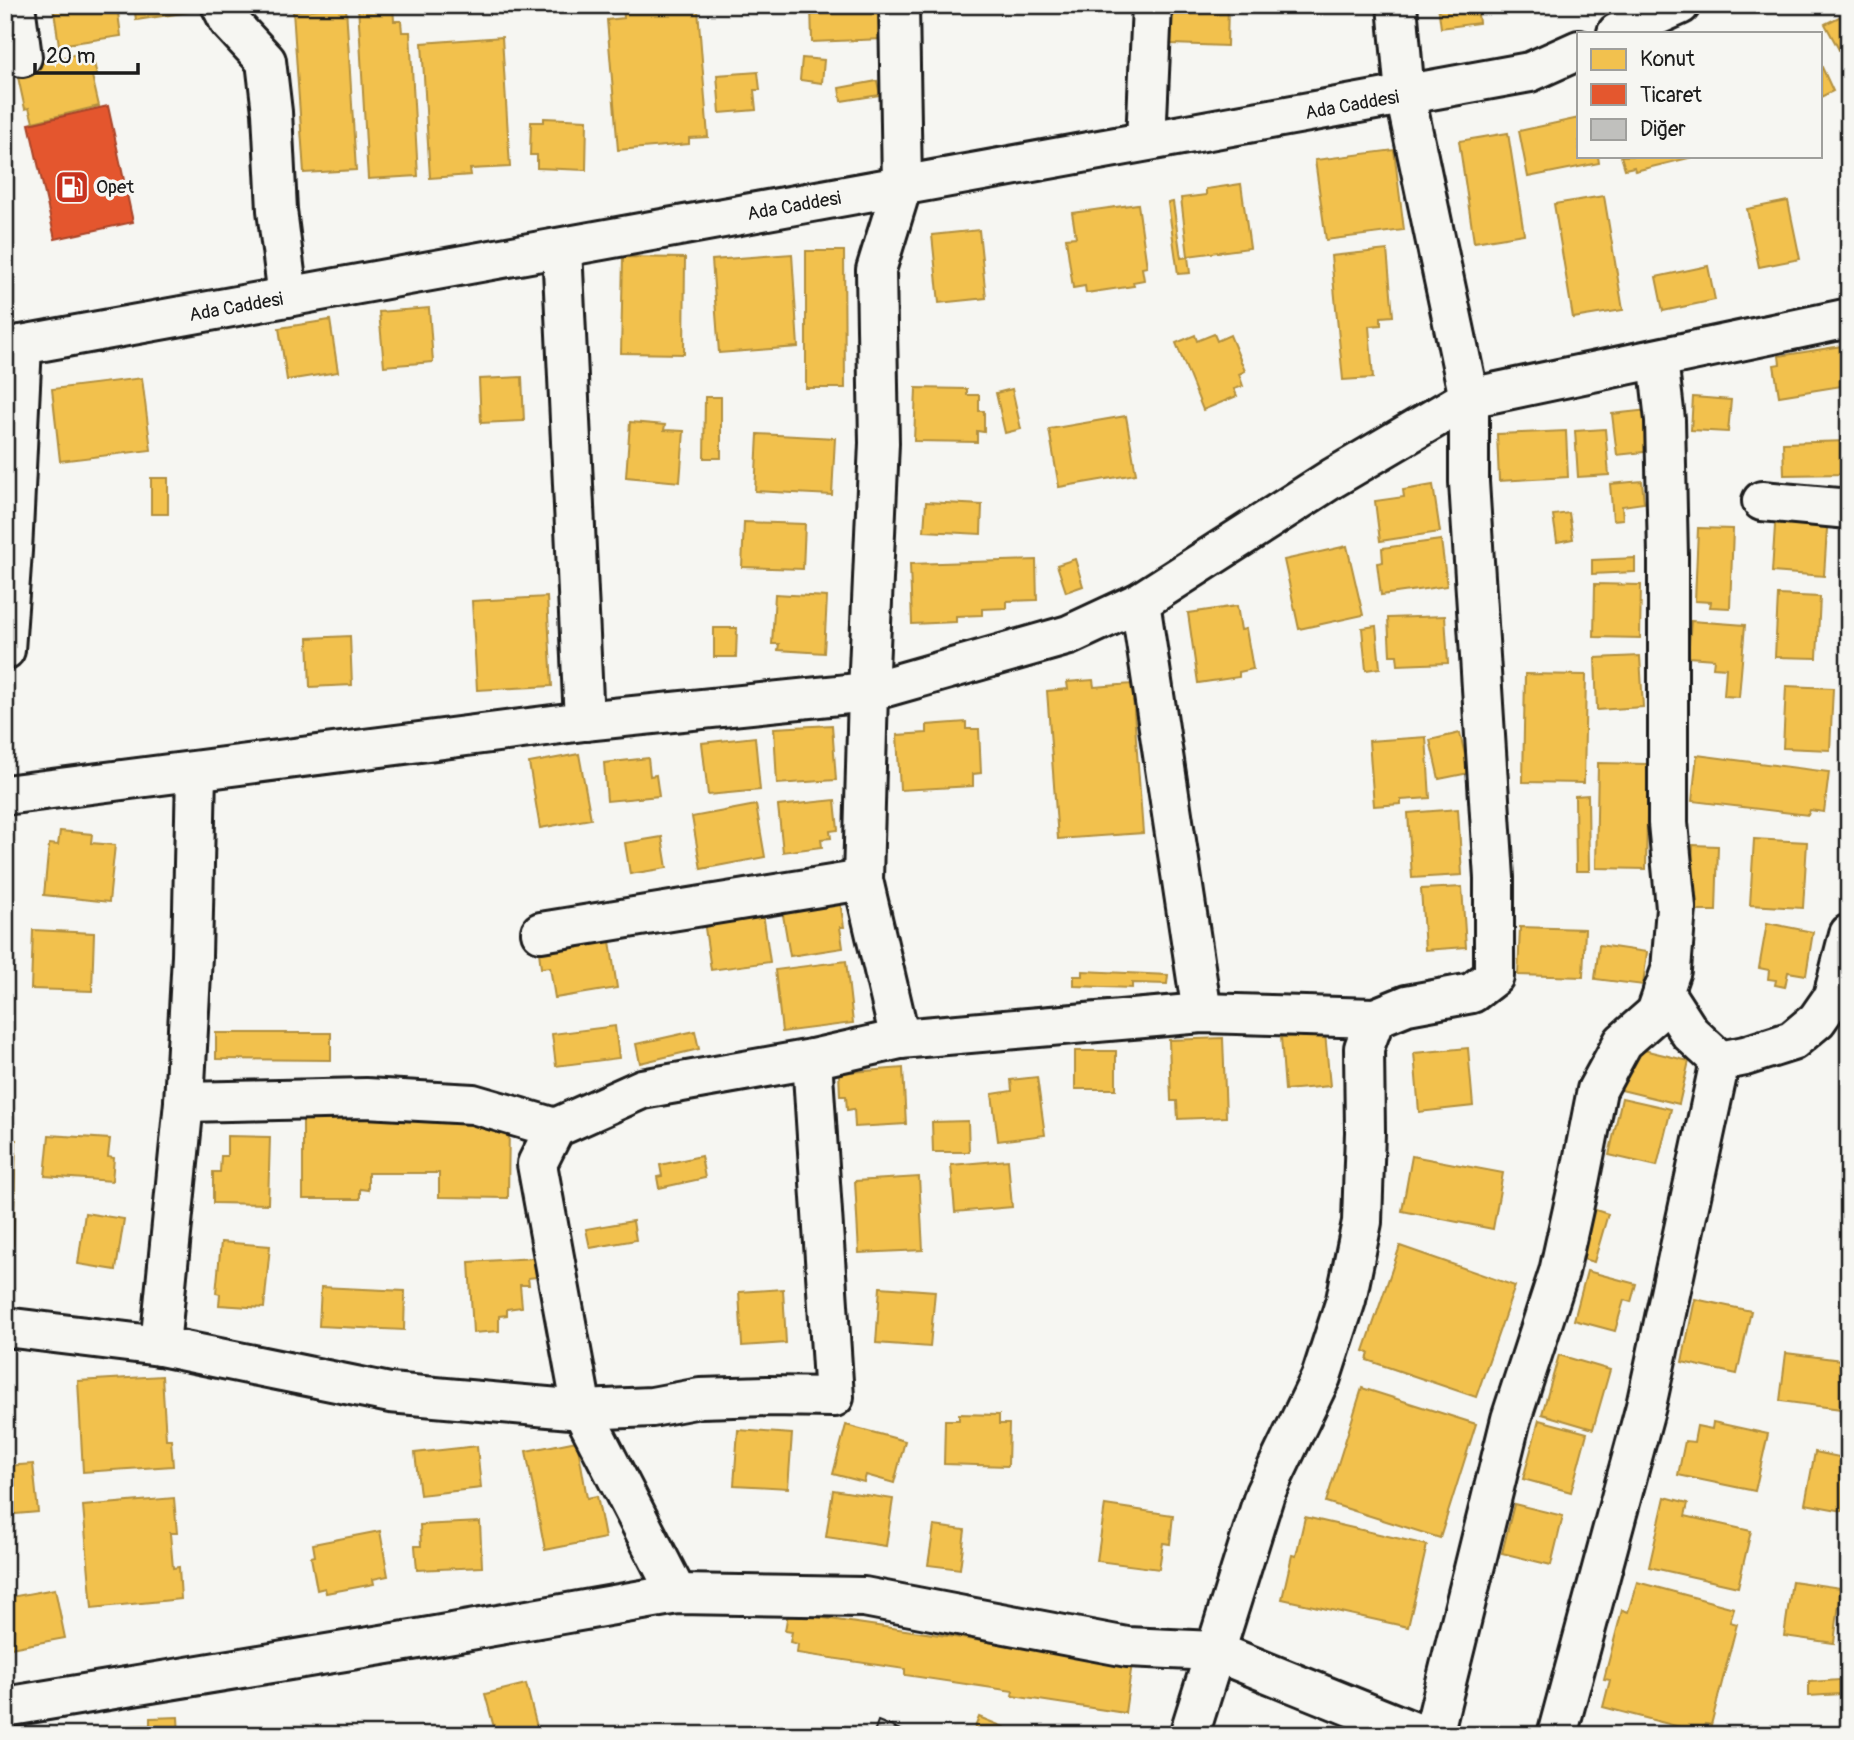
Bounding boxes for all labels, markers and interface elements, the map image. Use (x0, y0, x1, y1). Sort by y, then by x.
scale bar (35, 32, 138, 76)
legend (1577, 32, 1822, 158)
text: 20 m (46, 43, 95, 70)
text: Konut (1640, 46, 1695, 73)
text: Ticaret (1640, 82, 1702, 109)
street label: Ada Caddesi (1303, 85, 1401, 125)
text: Diğer (1640, 116, 1686, 143)
fuel station icon: Opet (53, 168, 91, 206)
place label: Opet (96, 175, 134, 199)
street label: Ada Caddesi (745, 186, 843, 226)
street label: Ada Caddesi (187, 287, 285, 327)

